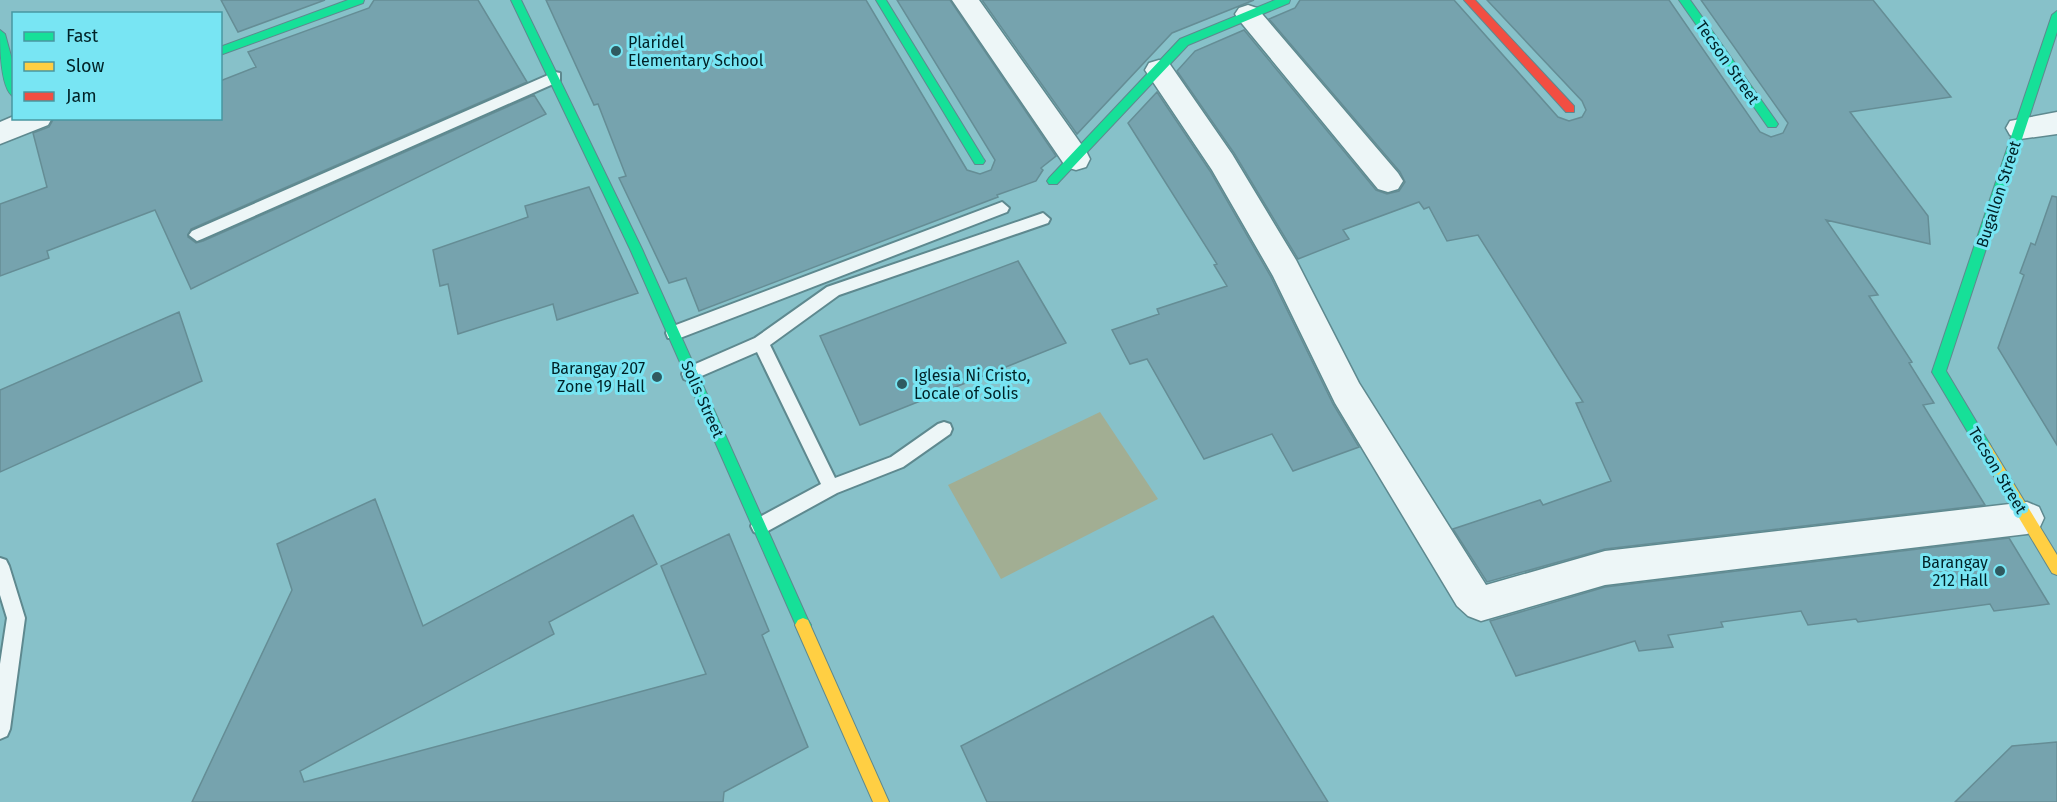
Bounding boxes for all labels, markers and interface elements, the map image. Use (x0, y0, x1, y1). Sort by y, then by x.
legend (12, 12, 222, 120)
street label: Tecson Street (1692, 17, 1763, 108)
text: Fast (66, 25, 99, 47)
place label: Plaridel Elementary School (628, 33, 764, 70)
marker: Plaridel Elementary School (609, 44, 623, 58)
text: Slow (66, 55, 105, 77)
text: Jam (66, 85, 97, 107)
street label: Bugallon Street (1972, 138, 2025, 250)
street label: Solis Street (677, 358, 728, 441)
place label: Barangay 207 Zone 19 Hall (551, 359, 645, 396)
place label: Iglesia Ni Cristo, Locale of Solis (914, 366, 1031, 403)
marker: Barangay 207 Zone 19 Hall (650, 370, 664, 384)
marker: Iglesia Ni Cristo, Locale of Solis (895, 377, 909, 391)
street label: Tecson Street (1964, 424, 2031, 517)
place label: Barangay 212 Hall (1922, 553, 1988, 590)
marker: Barangay 212 Hall (1993, 564, 2007, 578)

